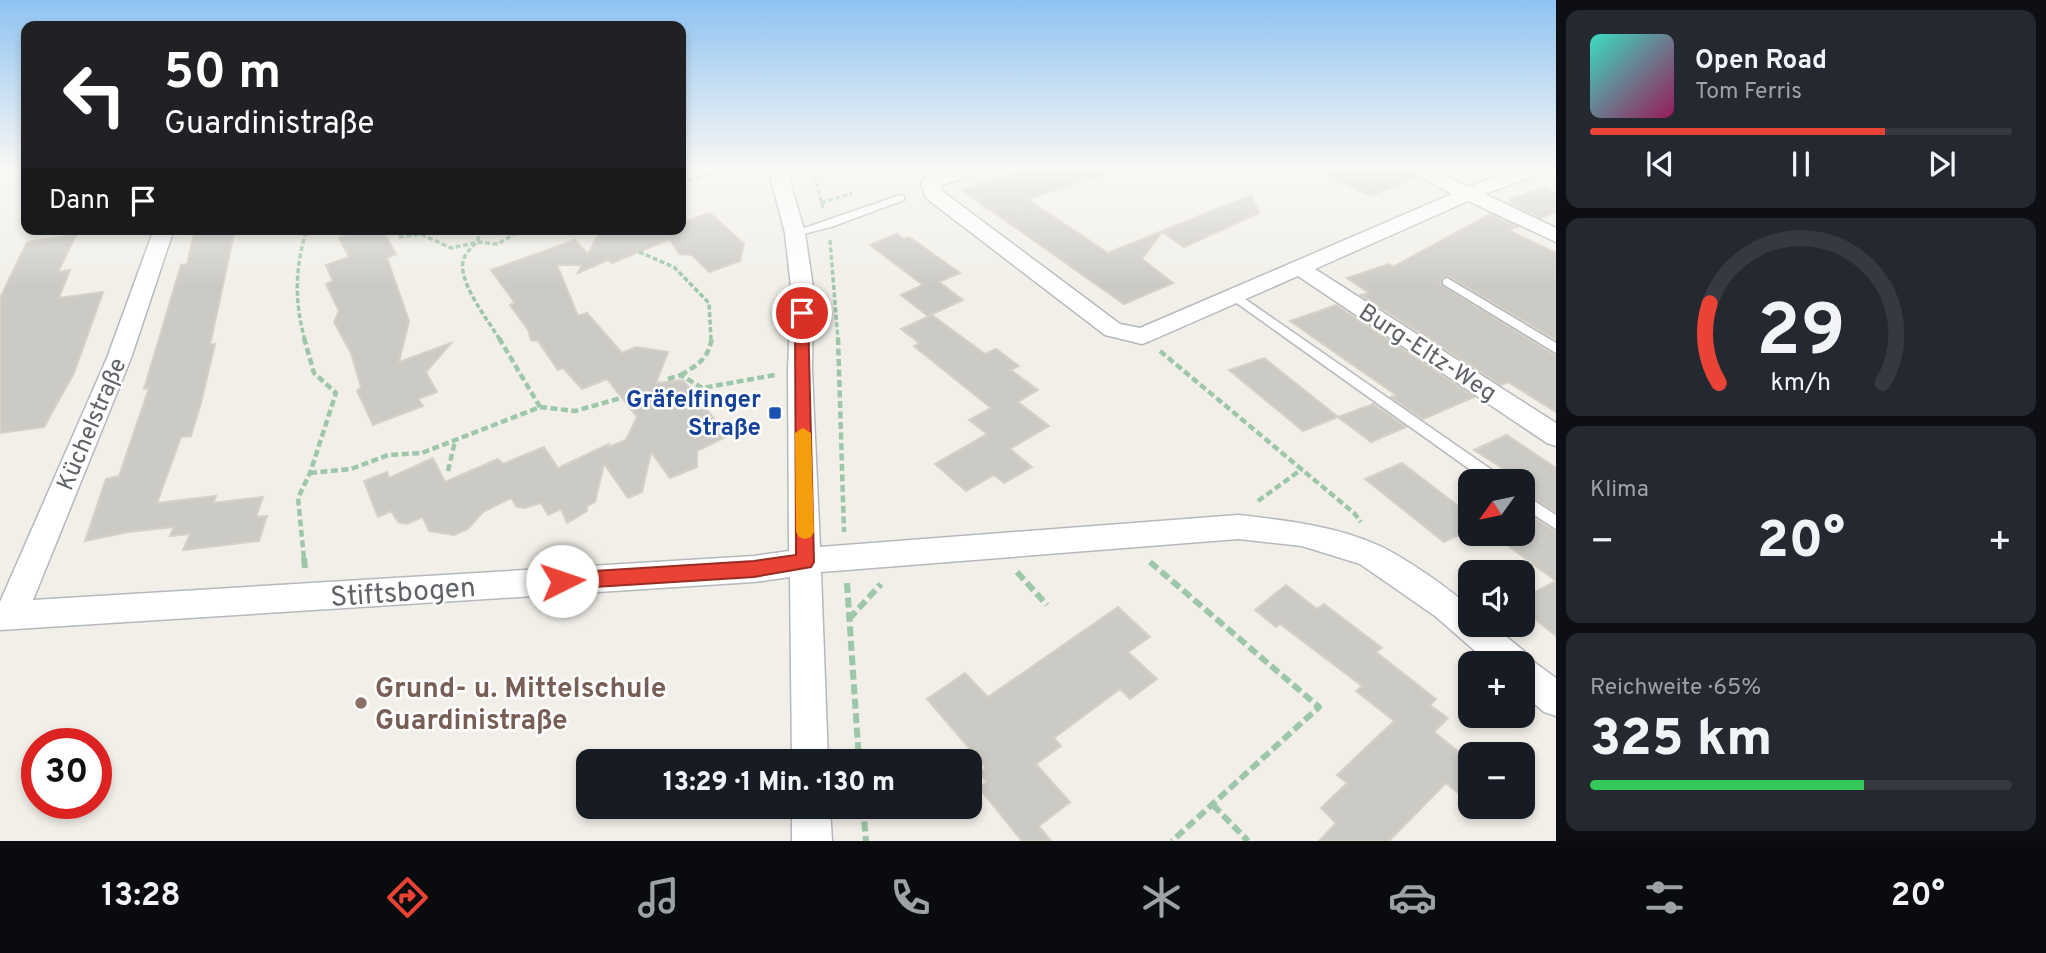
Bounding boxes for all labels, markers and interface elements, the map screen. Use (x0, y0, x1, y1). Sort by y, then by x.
text: 50 m (164, 44, 281, 106)
text: Open Road (1695, 45, 1827, 78)
icon: left (49, 49, 140, 140)
text: Tom Ferris (1695, 78, 1802, 107)
text: Guardinistraße (164, 105, 374, 145)
icon: previous (1641, 145, 1679, 183)
icon: pause (1782, 145, 1820, 183)
icon: next (1923, 145, 1961, 183)
icon: arrive (124, 182, 162, 220)
text: Dann (49, 185, 110, 218)
pin (772, 283, 832, 343)
text: 29 (1756, 289, 1846, 381)
icon: arrive (783, 294, 821, 332)
street label: Burg-Eltz-Weg (1352, 298, 1501, 409)
street label: Küchelstraße (51, 354, 134, 496)
text: km/h (1771, 367, 1831, 399)
place label: Gräfelfinger Straße (626, 386, 761, 444)
marker: Gräfelfinger Straße (767, 405, 783, 421)
north arrow (1458, 469, 1535, 546)
map controls (1458, 469, 1535, 819)
text: Klima (1590, 476, 1649, 505)
text: 20° (1757, 510, 1845, 576)
text: − (1590, 519, 1615, 568)
text: + (1987, 519, 2012, 568)
position arrow (525, 544, 599, 618)
button: sound (1458, 560, 1535, 637)
street label: Stiftsbogen (329, 571, 477, 617)
button: + (1458, 651, 1535, 728)
place label: Grund- u. Mittelschule Guardinistraße (375, 672, 666, 740)
text: Reichweite · 65% (1590, 674, 1761, 703)
marker: Grund- u. Mittelschule Guardinistraße (353, 695, 369, 711)
text: 325 km (1590, 708, 1772, 774)
speed limit sign: 30 (21, 728, 112, 819)
button: − (1458, 742, 1535, 819)
text: 13:29 · 1 Min. · 130 m (663, 767, 895, 800)
icon: directions (383, 873, 432, 922)
icon: music (634, 873, 683, 922)
icon: phone (886, 873, 935, 922)
icon: climate (1137, 873, 1186, 922)
icon: car (1388, 873, 1437, 922)
icon: filters (1640, 873, 1689, 922)
text: 13:28 (101, 877, 181, 917)
text: 20° (1891, 877, 1945, 917)

